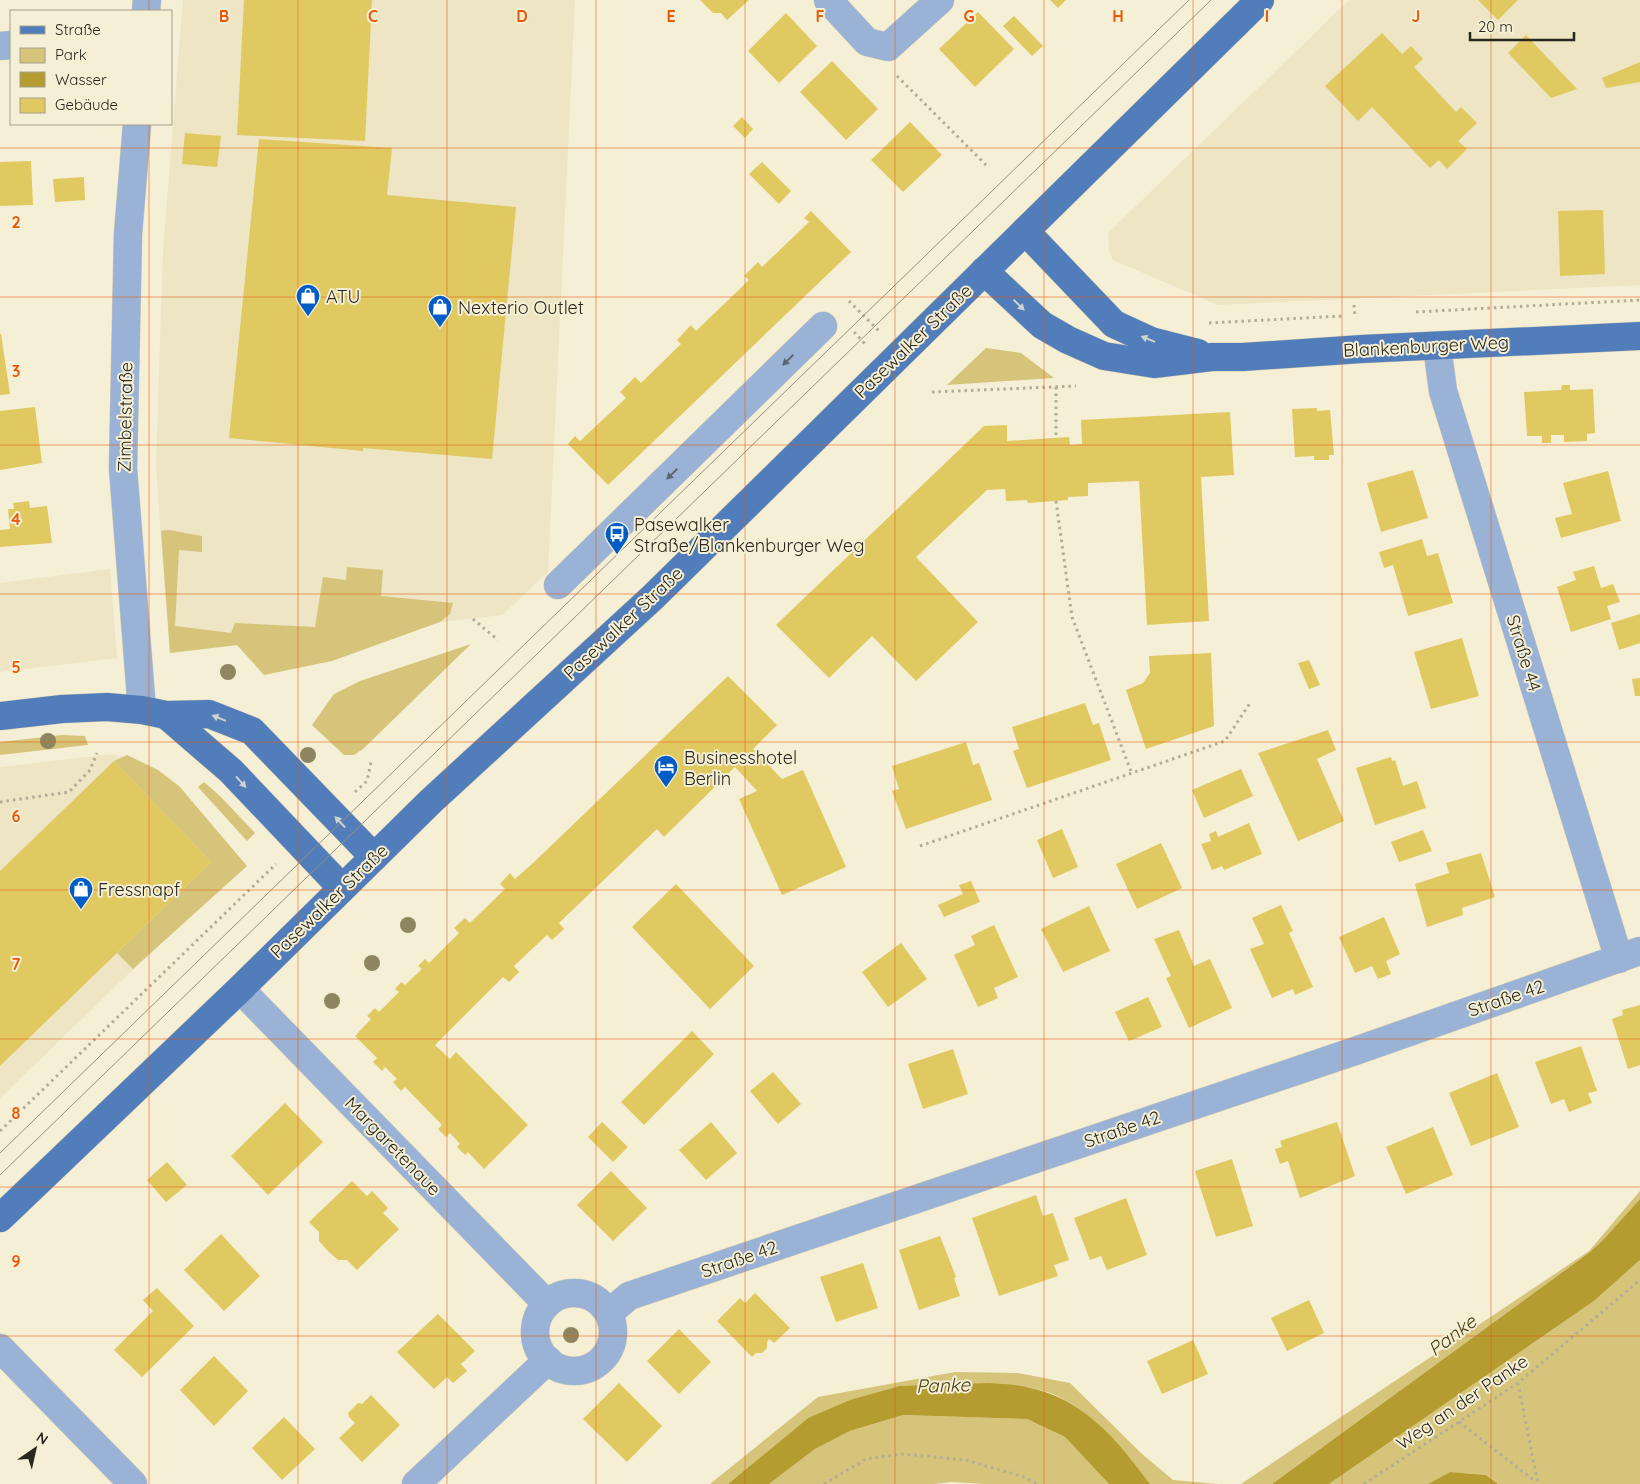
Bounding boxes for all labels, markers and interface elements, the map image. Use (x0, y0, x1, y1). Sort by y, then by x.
text: B (219, 6, 229, 26)
text: C (368, 6, 378, 26)
text: D (516, 6, 528, 26)
text: E (666, 6, 676, 26)
text: F (816, 6, 825, 26)
text: G (963, 6, 975, 26)
text: H (1112, 6, 1124, 26)
text: I (1265, 6, 1269, 26)
text: J (1412, 6, 1420, 26)
legend (10, 10, 172, 125)
scale bar (1470, 10, 1574, 42)
text: 20 m (1478, 17, 1513, 36)
text: Straße (55, 20, 101, 39)
text: Park (55, 45, 87, 64)
text: Wasser (55, 70, 107, 89)
text: Gebäude (55, 95, 118, 114)
text: 2 (11, 212, 21, 232)
street label: Pasewalker Straße (849, 279, 977, 403)
shop icon: ATU (295, 283, 321, 317)
place label: ATU (326, 285, 360, 308)
shop icon: Nexterio Outlet (427, 294, 453, 328)
place label: Nexterio Outlet (458, 296, 584, 319)
one-way arrow (1013, 298, 1025, 310)
street label: Blankenburger Weg (1342, 330, 1510, 362)
one-way arrow (1140, 335, 1155, 343)
one-way arrow (783, 354, 795, 366)
text: 3 (12, 361, 20, 381)
street label: Zimbelstraße (113, 362, 137, 472)
one-way arrow (666, 468, 678, 480)
text: 4 (11, 509, 21, 529)
place label: Pasewalker Straße/Blankenburger Weg (634, 513, 864, 557)
bus stop icon: Pasewalker Straße/Blankenburger Weg (604, 521, 630, 555)
street label: Pasewalker Straße (558, 562, 688, 684)
street label: Straße 44 (1501, 612, 1547, 694)
text: 5 (11, 657, 21, 677)
one-way arrow (211, 714, 226, 722)
place label: Businesshotel Berlin (684, 746, 797, 790)
hotel icon: Businesshotel Berlin (653, 754, 679, 788)
one-way arrow (235, 776, 247, 788)
text: 6 (12, 806, 21, 826)
one-way arrow (334, 816, 346, 828)
street label: Pasewalker Straße (265, 839, 393, 963)
shop icon: Fressnapf (68, 876, 94, 910)
place label: Fressnapf (98, 878, 181, 901)
text: 7 (12, 954, 21, 974)
street label: Straße 42 (1465, 974, 1547, 1022)
street label: Margaretenaue (340, 1092, 446, 1200)
text: 8 (12, 1103, 21, 1123)
street label: Straße 42 (1081, 1105, 1163, 1153)
street label: Straße 42 (698, 1235, 780, 1283)
text: 9 (11, 1251, 21, 1271)
water label: Panke (1423, 1308, 1482, 1361)
street label: Weg an der Panke (1392, 1349, 1532, 1455)
water label: Panke (915, 1372, 972, 1398)
north arrow (10, 1424, 60, 1474)
text: N (33, 1428, 52, 1449)

